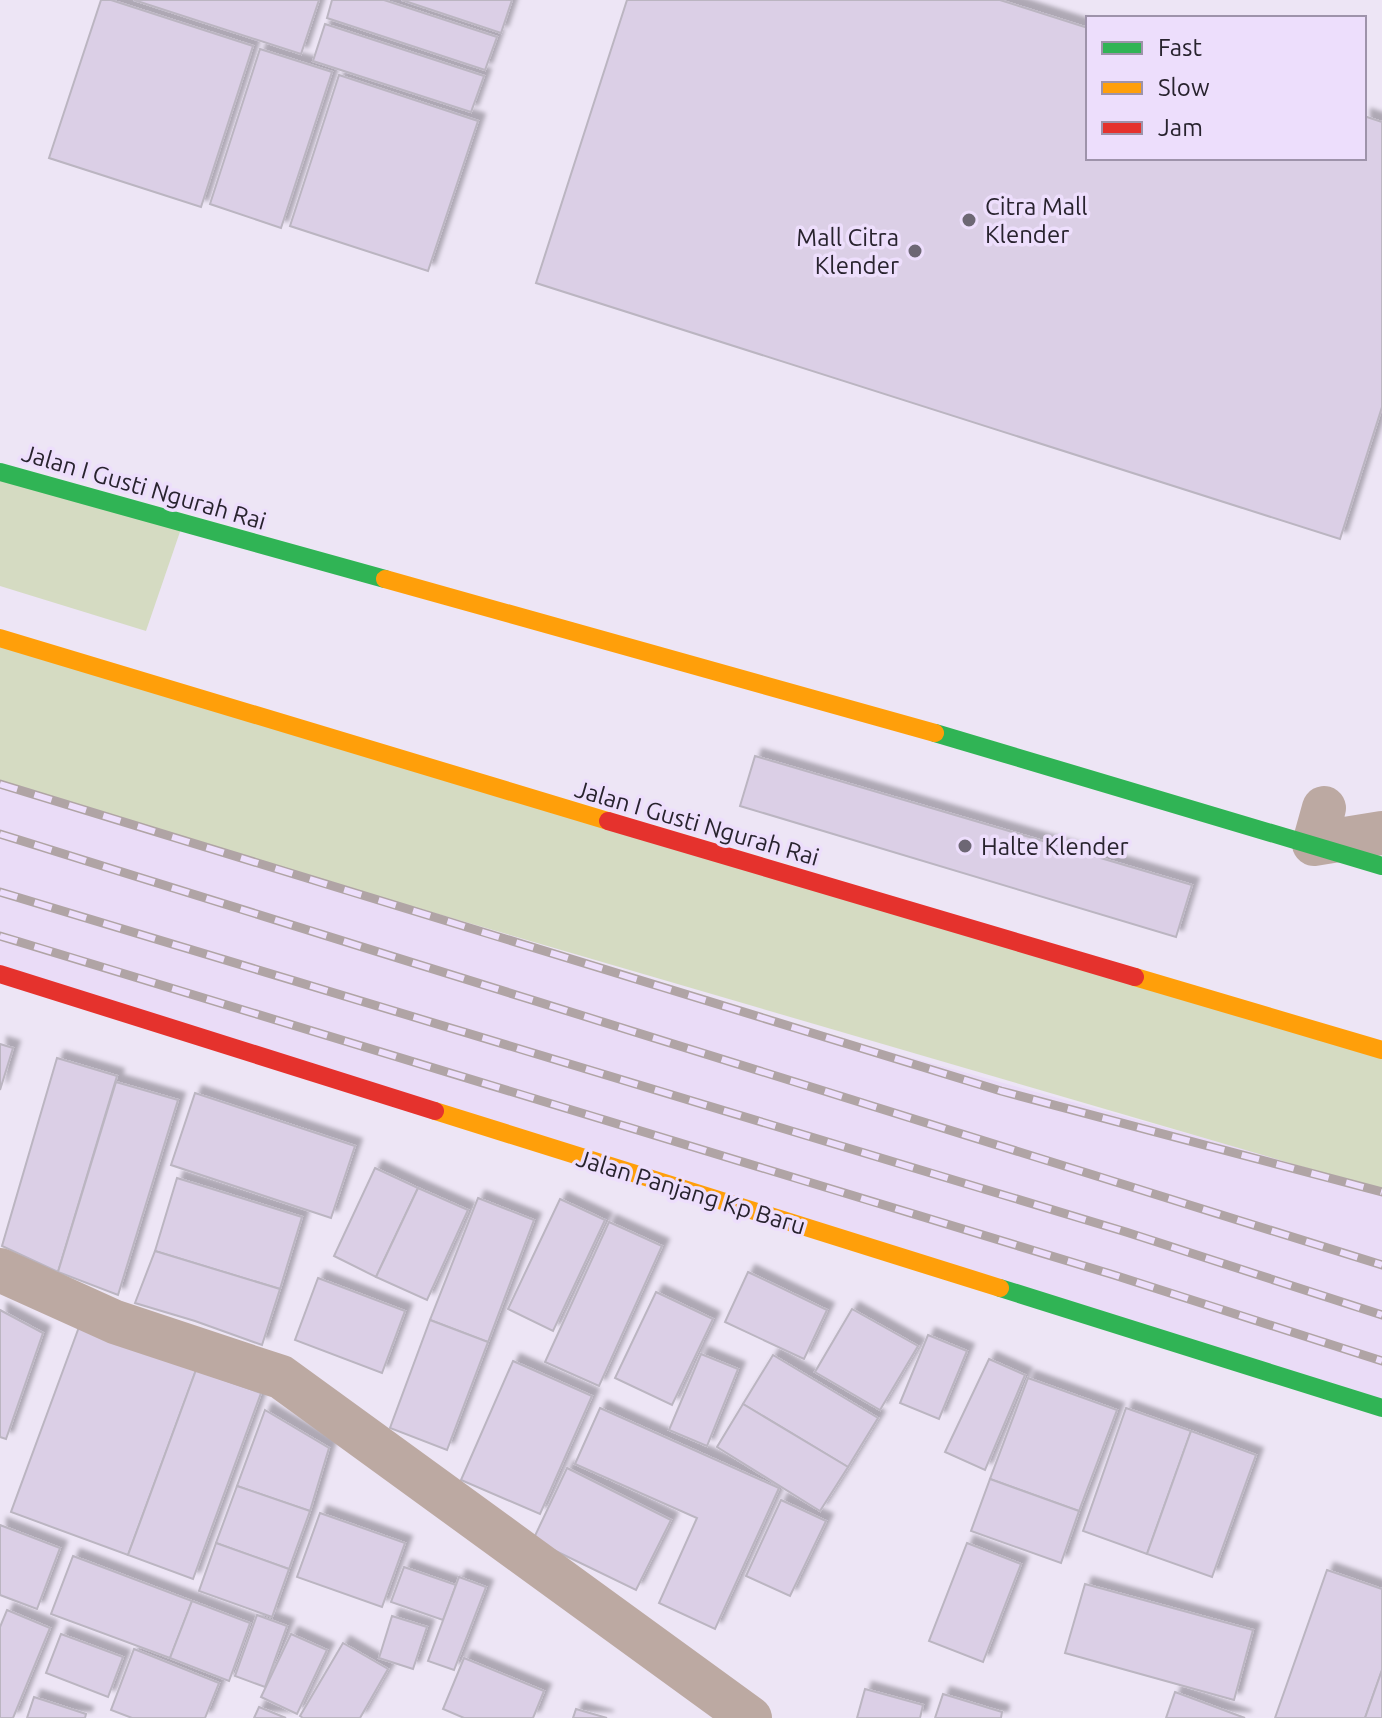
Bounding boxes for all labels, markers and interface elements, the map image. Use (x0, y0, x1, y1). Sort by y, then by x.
legend (1086, 16, 1366, 160)
text: Fast (1158, 34, 1202, 61)
text: Slow (1158, 74, 1210, 101)
text: Jam (1158, 114, 1203, 141)
place label: Citra Mall Klender (985, 193, 1088, 248)
marker: Citra Mall Klender (960, 211, 978, 229)
place label: Mall Citra Klender (796, 224, 899, 279)
marker: Mall Citra Klender (906, 242, 924, 260)
street label: Jalan I Gusti Ngurah Rai (19, 439, 269, 535)
street label: Jalan I Gusti Ngurah Rai (572, 775, 822, 871)
place label: Halte Klender (981, 833, 1129, 860)
marker: Halte Klender (956, 837, 974, 855)
street label: Jalan Panjang Kp Baru (573, 1144, 809, 1240)

